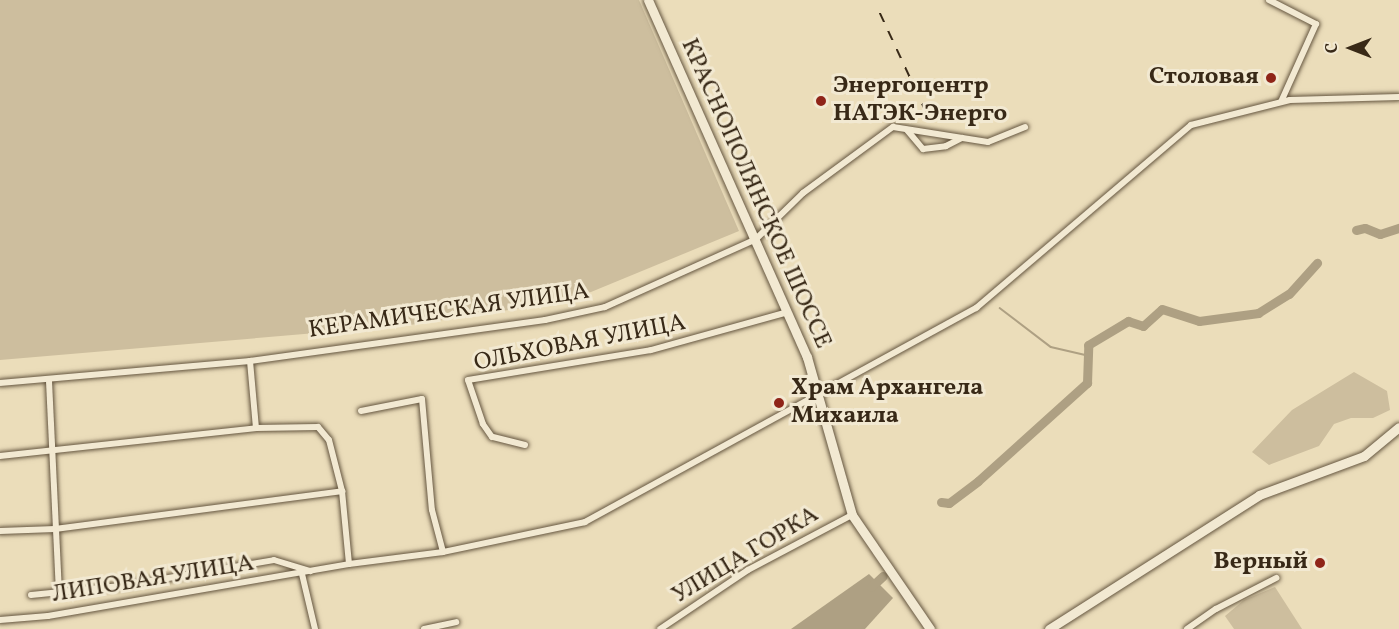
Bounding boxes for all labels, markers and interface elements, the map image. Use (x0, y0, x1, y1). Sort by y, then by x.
north arrow (1321, 18, 1381, 78)
street label: КРАСНОПОЛЯНСКОЕ ШОССЕ (673, 35, 837, 353)
text: С (1322, 43, 1344, 53)
place label: Столовая (1149, 64, 1259, 92)
marker: Столовая (1264, 71, 1278, 85)
place label: Энергоцентр НАТЭК-Энерго (833, 73, 1007, 129)
marker: Энергоцентр НАТЭК-Энерго (814, 94, 828, 108)
street label: КЕРАМИЧЕСКАЯ УЛИЦА (307, 278, 591, 346)
street label: ОЛЬХОВАЯ УЛИЦА (472, 309, 688, 379)
place label: Храм Архангела Михаила (791, 375, 983, 431)
marker: Храм Архангела Михаила (772, 396, 786, 410)
street label: УЛИЦА ГОРКА (668, 501, 824, 611)
place label: Верный (1214, 549, 1308, 577)
street label: ЛИПОВАЯ УЛИЦА (50, 550, 256, 610)
marker: Верный (1313, 556, 1327, 570)

